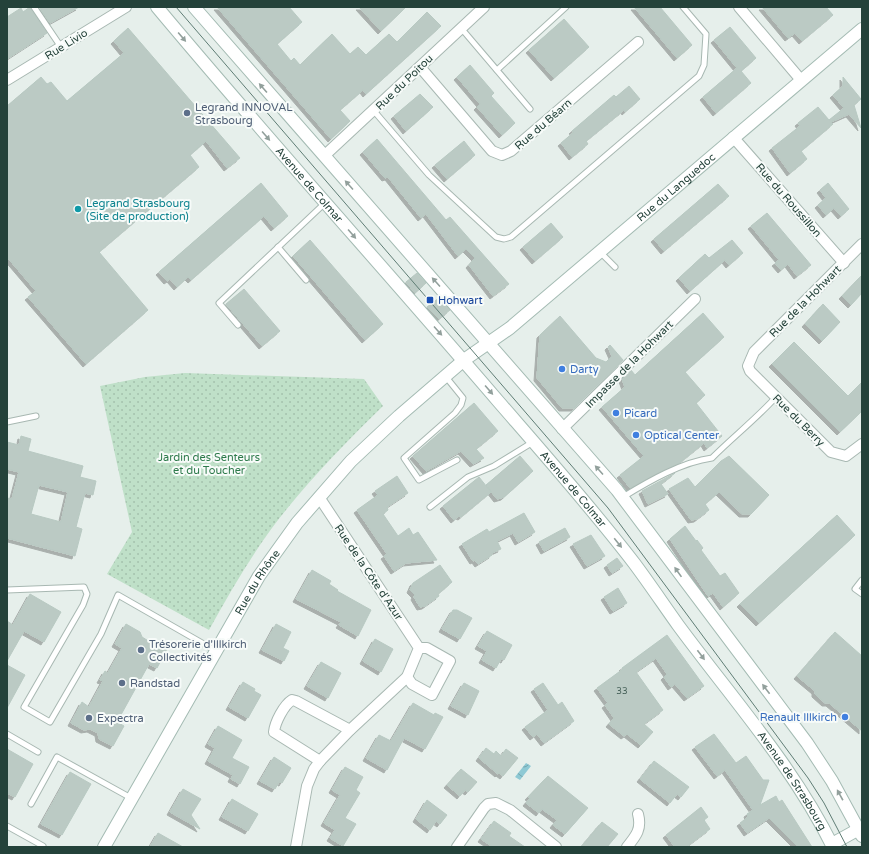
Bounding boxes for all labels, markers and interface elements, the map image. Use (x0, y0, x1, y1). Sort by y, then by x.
street label: Rue Livio (42, 26, 90, 63)
one-way arrow (177, 32, 186, 42)
street label: Rue du Poitou (373, 52, 436, 113)
one-way arrow (259, 82, 268, 93)
street label: Rue du Béarn (512, 96, 574, 153)
place label: Legrand INNOVAL Strasbourg (195, 101, 293, 127)
marker: Legrand INNOVAL Strasbourg (182, 108, 192, 118)
one-way arrow (262, 131, 271, 141)
street label: Avenue de Colmar (273, 145, 346, 226)
street label: Rue du Languedoc (634, 150, 718, 224)
street label: Rue du Roussillon (753, 161, 824, 240)
one-way arrow (345, 180, 354, 190)
place label: Legrand Strasbourg (Site de production) (86, 197, 190, 223)
marker: Legrand Strasbourg (Site de production) (73, 204, 83, 214)
one-way arrow (347, 228, 356, 239)
street label: Rue de la Hohwart (767, 263, 844, 340)
one-way arrow (432, 277, 441, 287)
place label: Hohwart (438, 294, 483, 307)
marker: Hohwart (425, 295, 435, 305)
street label: Impasse de la Hohwart (583, 318, 676, 411)
one-way arrow (433, 326, 442, 336)
place label: Darty (570, 363, 599, 376)
marker: Darty (557, 364, 567, 374)
one-way arrow (484, 385, 493, 395)
street label: Rue du Berry (770, 392, 827, 449)
place label: Picard (624, 407, 657, 420)
marker: Picard (611, 408, 621, 418)
place label: Optical Center (644, 429, 720, 442)
marker: Optical Center (631, 430, 641, 440)
street label: Avenue de Colmar (537, 448, 610, 531)
park label: Jardin des Senteurs et du Toucher (158, 451, 260, 477)
one-way arrow (594, 464, 603, 475)
street label: Rue de la Côte d'Azur (332, 522, 406, 623)
one-way arrow (613, 537, 622, 548)
street label: Rue du Rhône (232, 547, 283, 617)
one-way arrow (675, 567, 683, 577)
place label: Trésorerie d'Illkirch Collectivités (149, 638, 247, 664)
marker: Trésorerie d'Illkirch Collectivités (136, 645, 146, 655)
one-way arrow (696, 649, 705, 660)
place label: Randstad (130, 677, 180, 690)
marker: Randstad (117, 678, 127, 688)
one-way arrow (761, 683, 770, 694)
house number: 33 (616, 686, 628, 697)
place label: Renault Illkirch (760, 711, 837, 724)
place label: Expectra (97, 712, 144, 725)
marker: Renault Illkirch (840, 712, 850, 722)
marker: Expectra (84, 713, 94, 723)
street label: Avenue de Strasbourg (755, 729, 829, 833)
one-way arrow (837, 789, 843, 801)

